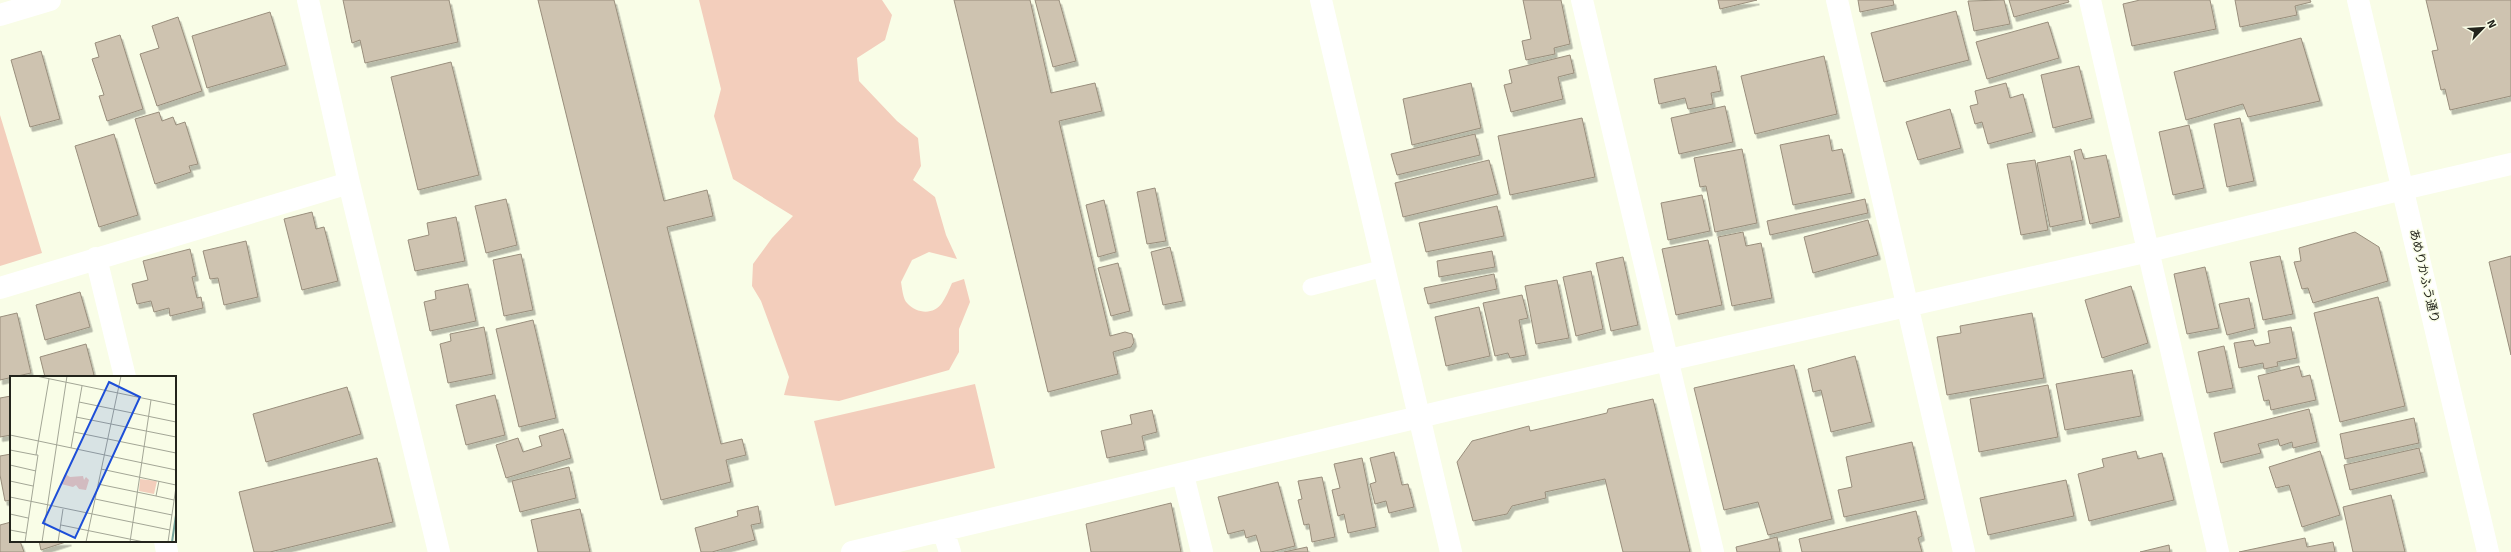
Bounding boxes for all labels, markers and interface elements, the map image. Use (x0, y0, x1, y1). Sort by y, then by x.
north arrow (2463, 8, 2503, 48)
text: N (2484, 18, 2499, 30)
street label: あめりかふう通り (2406, 228, 2442, 324)
inset map (10, 376, 176, 542)

